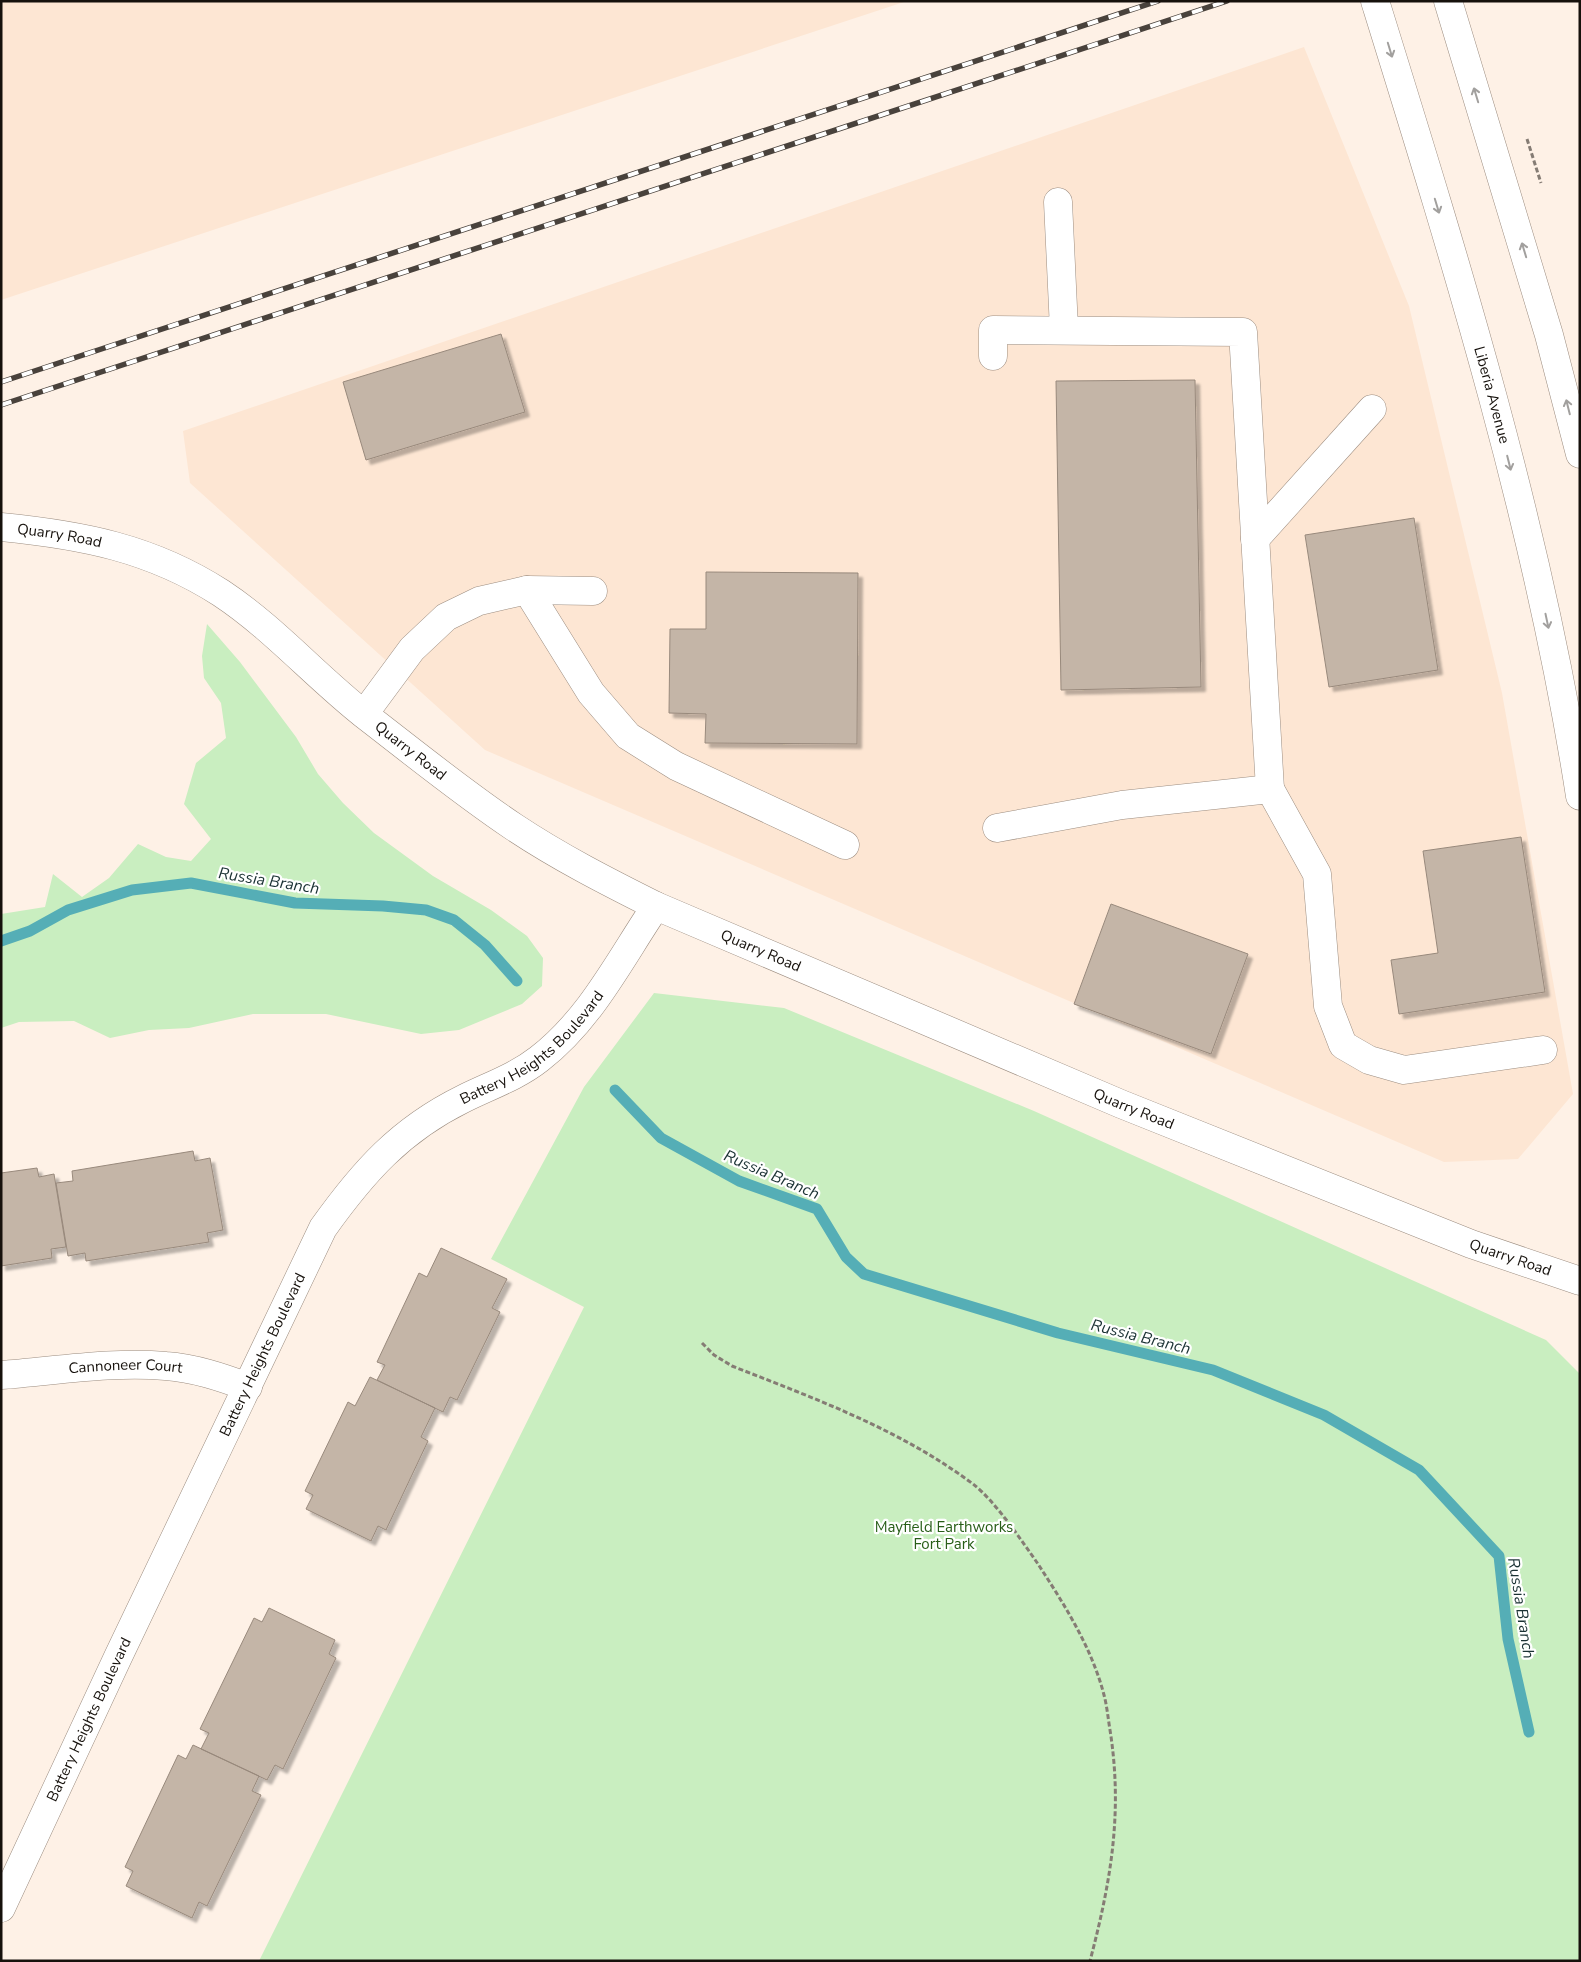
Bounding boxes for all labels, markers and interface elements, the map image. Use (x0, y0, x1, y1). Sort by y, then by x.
one-way arrow (1385, 42, 1395, 58)
one-way arrow (1471, 87, 1481, 103)
one-way arrow (1432, 197, 1442, 213)
one-way arrow (1518, 243, 1528, 259)
street label: Liberia Avenue (1469, 344, 1515, 446)
one-way arrow (1562, 399, 1572, 415)
one-way arrow (1505, 455, 1514, 471)
street label: Quarry Road (16, 519, 104, 552)
one-way arrow (1543, 613, 1552, 629)
street label: Quarry Road (371, 716, 451, 785)
water label: Russia Branch (217, 862, 321, 900)
street label: Quarry Road (718, 925, 804, 977)
street label: Battery Heights Boulevard (456, 987, 608, 1109)
street label: Quarry Road (1090, 1083, 1177, 1134)
water label: Russia Branch (720, 1145, 823, 1205)
street label: Quarry Road (1467, 1234, 1554, 1281)
street label: Battery Heights Boulevard (215, 1270, 310, 1440)
water label: Russia Branch (1089, 1314, 1193, 1360)
street label: Cannoneer Court (68, 1355, 185, 1378)
park label: Mayfield Earthworks Fort Park (875, 1517, 1013, 1554)
water label: Russia Branch (1502, 1556, 1540, 1660)
street label: Battery Heights Boulevard (42, 1634, 136, 1805)

